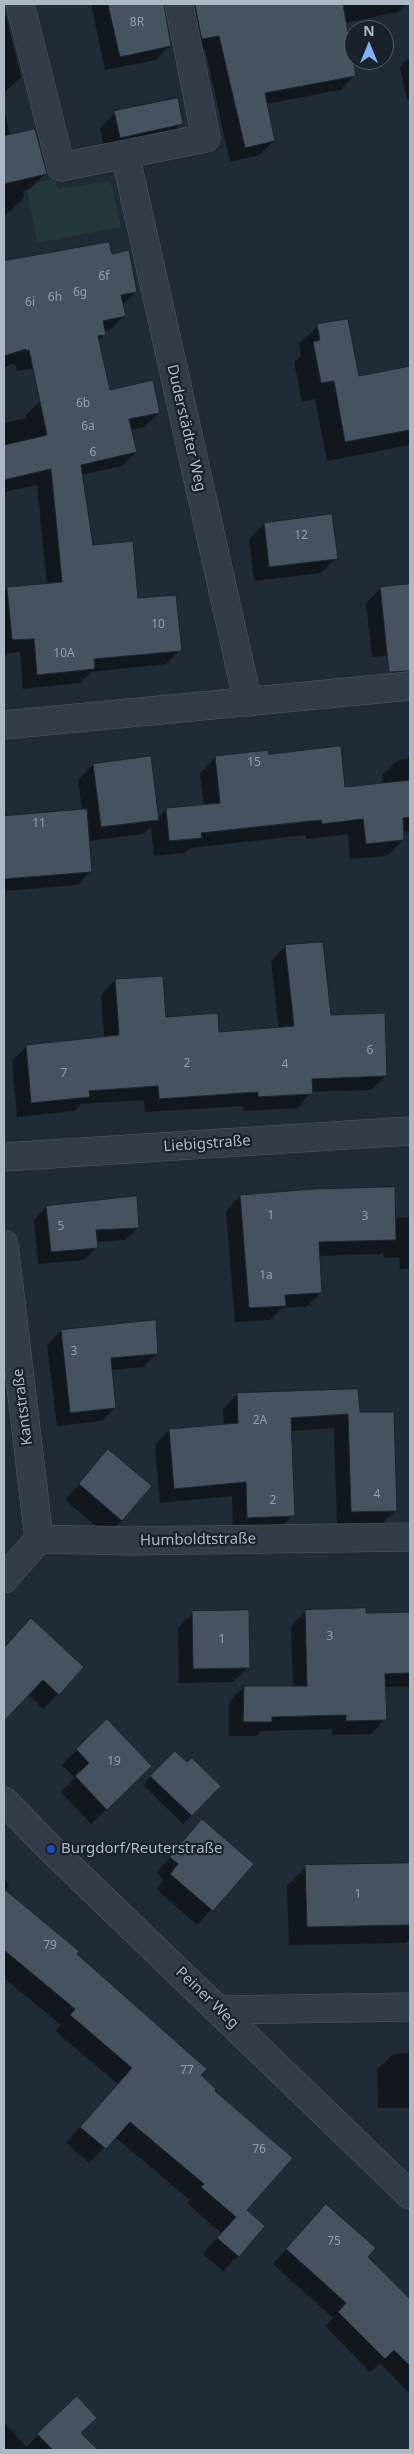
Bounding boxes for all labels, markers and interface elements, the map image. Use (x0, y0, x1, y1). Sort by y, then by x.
house number: 8R (130, 16, 144, 30)
north arrow (344, 20, 394, 70)
text: N (363, 21, 375, 40)
house number: 6f (99, 270, 109, 284)
house number: 6g (73, 286, 87, 300)
house number: 6h (48, 291, 62, 305)
house number: 6i (25, 296, 35, 310)
street label: Duderstädter Weg (163, 363, 209, 493)
house number: 6b (76, 397, 90, 411)
house number: 6a (81, 420, 95, 434)
house number: 6 (90, 446, 96, 460)
house number: 12 (294, 529, 308, 543)
house number: 10 (151, 618, 165, 632)
house number: 10A (53, 647, 75, 661)
house number: 15 (247, 756, 261, 770)
house number: 11 (32, 817, 46, 831)
house number: 6 (367, 1044, 373, 1058)
house number: 2 (184, 1057, 190, 1071)
house number: 4 (282, 1058, 288, 1072)
house number: 7 (61, 1067, 67, 1081)
street label: Liebigstraße (163, 1132, 251, 1156)
house number: 1 (268, 1209, 274, 1223)
house number: 3 (362, 1210, 368, 1224)
house number: 5 (58, 1220, 64, 1234)
house number: 1a (259, 1269, 273, 1283)
house number: 3 (71, 1345, 77, 1359)
street label: Kantstraße (9, 1368, 37, 1446)
house number: 2A (253, 1414, 267, 1428)
house number: 4 (374, 1488, 380, 1502)
house number: 2 (270, 1494, 276, 1508)
street label: Humboldtstraße (140, 1530, 256, 1550)
house number: 3 (327, 1630, 333, 1644)
house number: 1 (219, 1633, 225, 1647)
house number: 19 (107, 1755, 121, 1769)
place label: Burgdorf/Reuterstraße (61, 1840, 222, 1858)
marker: Burgdorf/Reuterstraße (45, 1843, 57, 1855)
house number: 1 (355, 1888, 361, 1902)
house number: 79 (43, 1939, 57, 1953)
street label: Peiner Weg (172, 1964, 242, 2032)
house number: 77 (180, 2064, 194, 2078)
house number: 76 (252, 2143, 266, 2157)
house number: 75 (327, 2235, 341, 2249)

